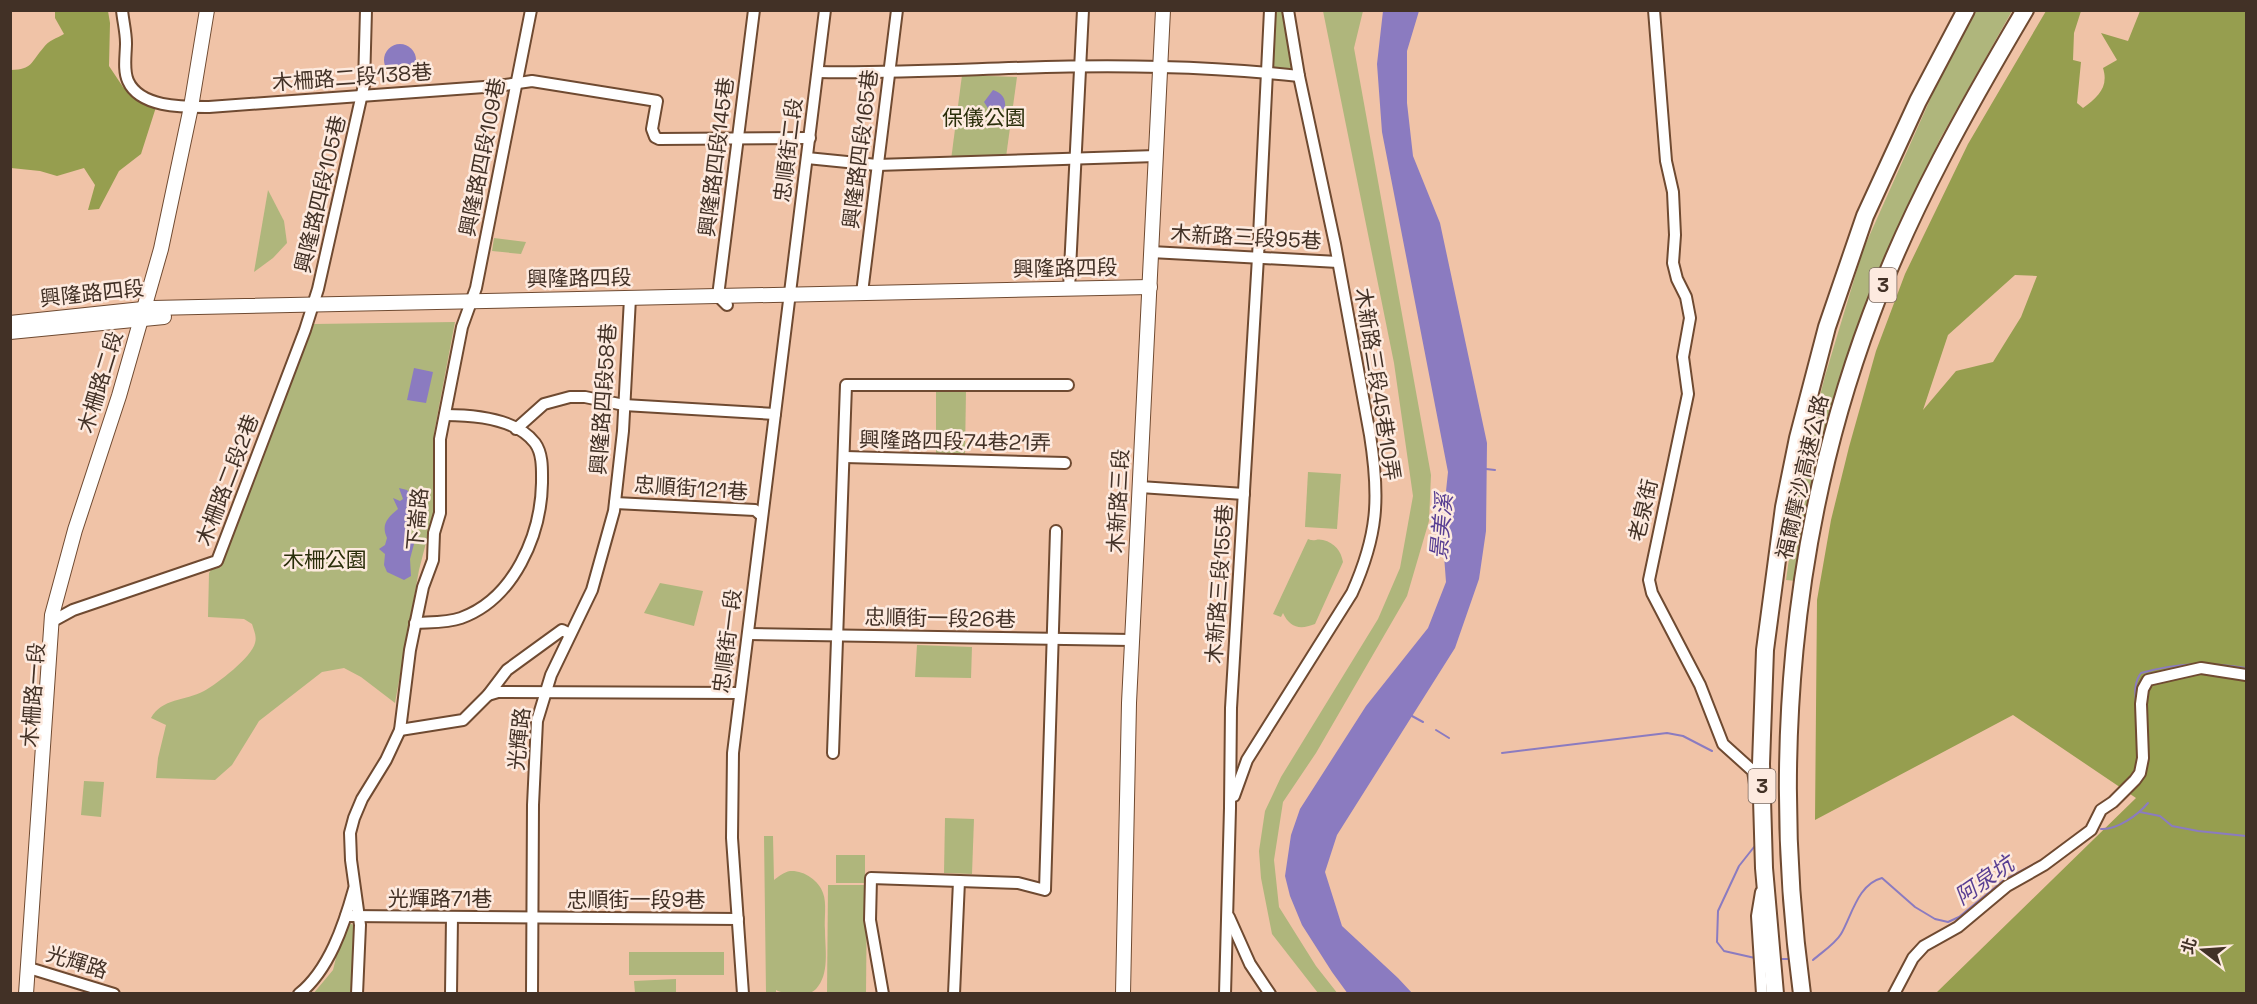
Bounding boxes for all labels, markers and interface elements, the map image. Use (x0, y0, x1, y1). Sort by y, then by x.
street label: 木柵路二段138巷 (271, 58, 433, 96)
street label: 興隆路四段165巷 (837, 68, 883, 230)
street label: 興隆路四段109巷 (453, 75, 511, 239)
street label: 興隆路四段145巷 (693, 76, 739, 238)
street label: 忠順街二段 (768, 96, 808, 204)
park label: 保儀公園 (942, 104, 1026, 131)
street label: 興隆路四段105巷 (289, 113, 351, 275)
street label: 木新路三段95巷 (1170, 220, 1322, 254)
street label: 興隆路四段 (1012, 254, 1118, 282)
street label: 興隆路四段 (526, 264, 632, 292)
road number: 3 (1870, 268, 1896, 302)
street label: 興隆路四段 (38, 274, 146, 312)
street label: 木新路三段45巷10弄 (1349, 286, 1407, 482)
street label: 興隆路四段58巷 (584, 322, 622, 476)
street label: 木柵路二段 (72, 328, 128, 436)
street label: 福爾摩沙高速公路 (1770, 392, 1834, 562)
street label: 木柵路二段2巷 (190, 410, 264, 550)
street label: 興隆路四段74巷21弄 (859, 426, 1051, 456)
street label: 木新路三段 (1102, 448, 1134, 554)
street label: 忠順街121巷 (633, 471, 749, 505)
street label: 老泉街 (1623, 476, 1663, 544)
street label: 下崙路 (401, 486, 433, 552)
water label: 景美溪 (1424, 490, 1458, 561)
street label: 木新路三段155巷 (1200, 503, 1238, 665)
park label: 木柵公園 (283, 546, 367, 573)
street label: 忠順街一段 (707, 587, 747, 695)
street label: 忠順街一段26巷 (864, 603, 1016, 633)
street label: 木柵路一段 (16, 642, 50, 748)
street label: 光輝路 (502, 706, 536, 772)
road number: 3 (1748, 769, 1776, 803)
water label: 阿泉坑 (1949, 848, 2022, 910)
street label: 光輝路71巷 (388, 885, 492, 912)
street label: 忠順街一段9巷 (567, 886, 705, 913)
north arrow (2173, 920, 2233, 980)
text: 北 (2177, 935, 2202, 956)
street label: 光輝路 (43, 940, 111, 984)

